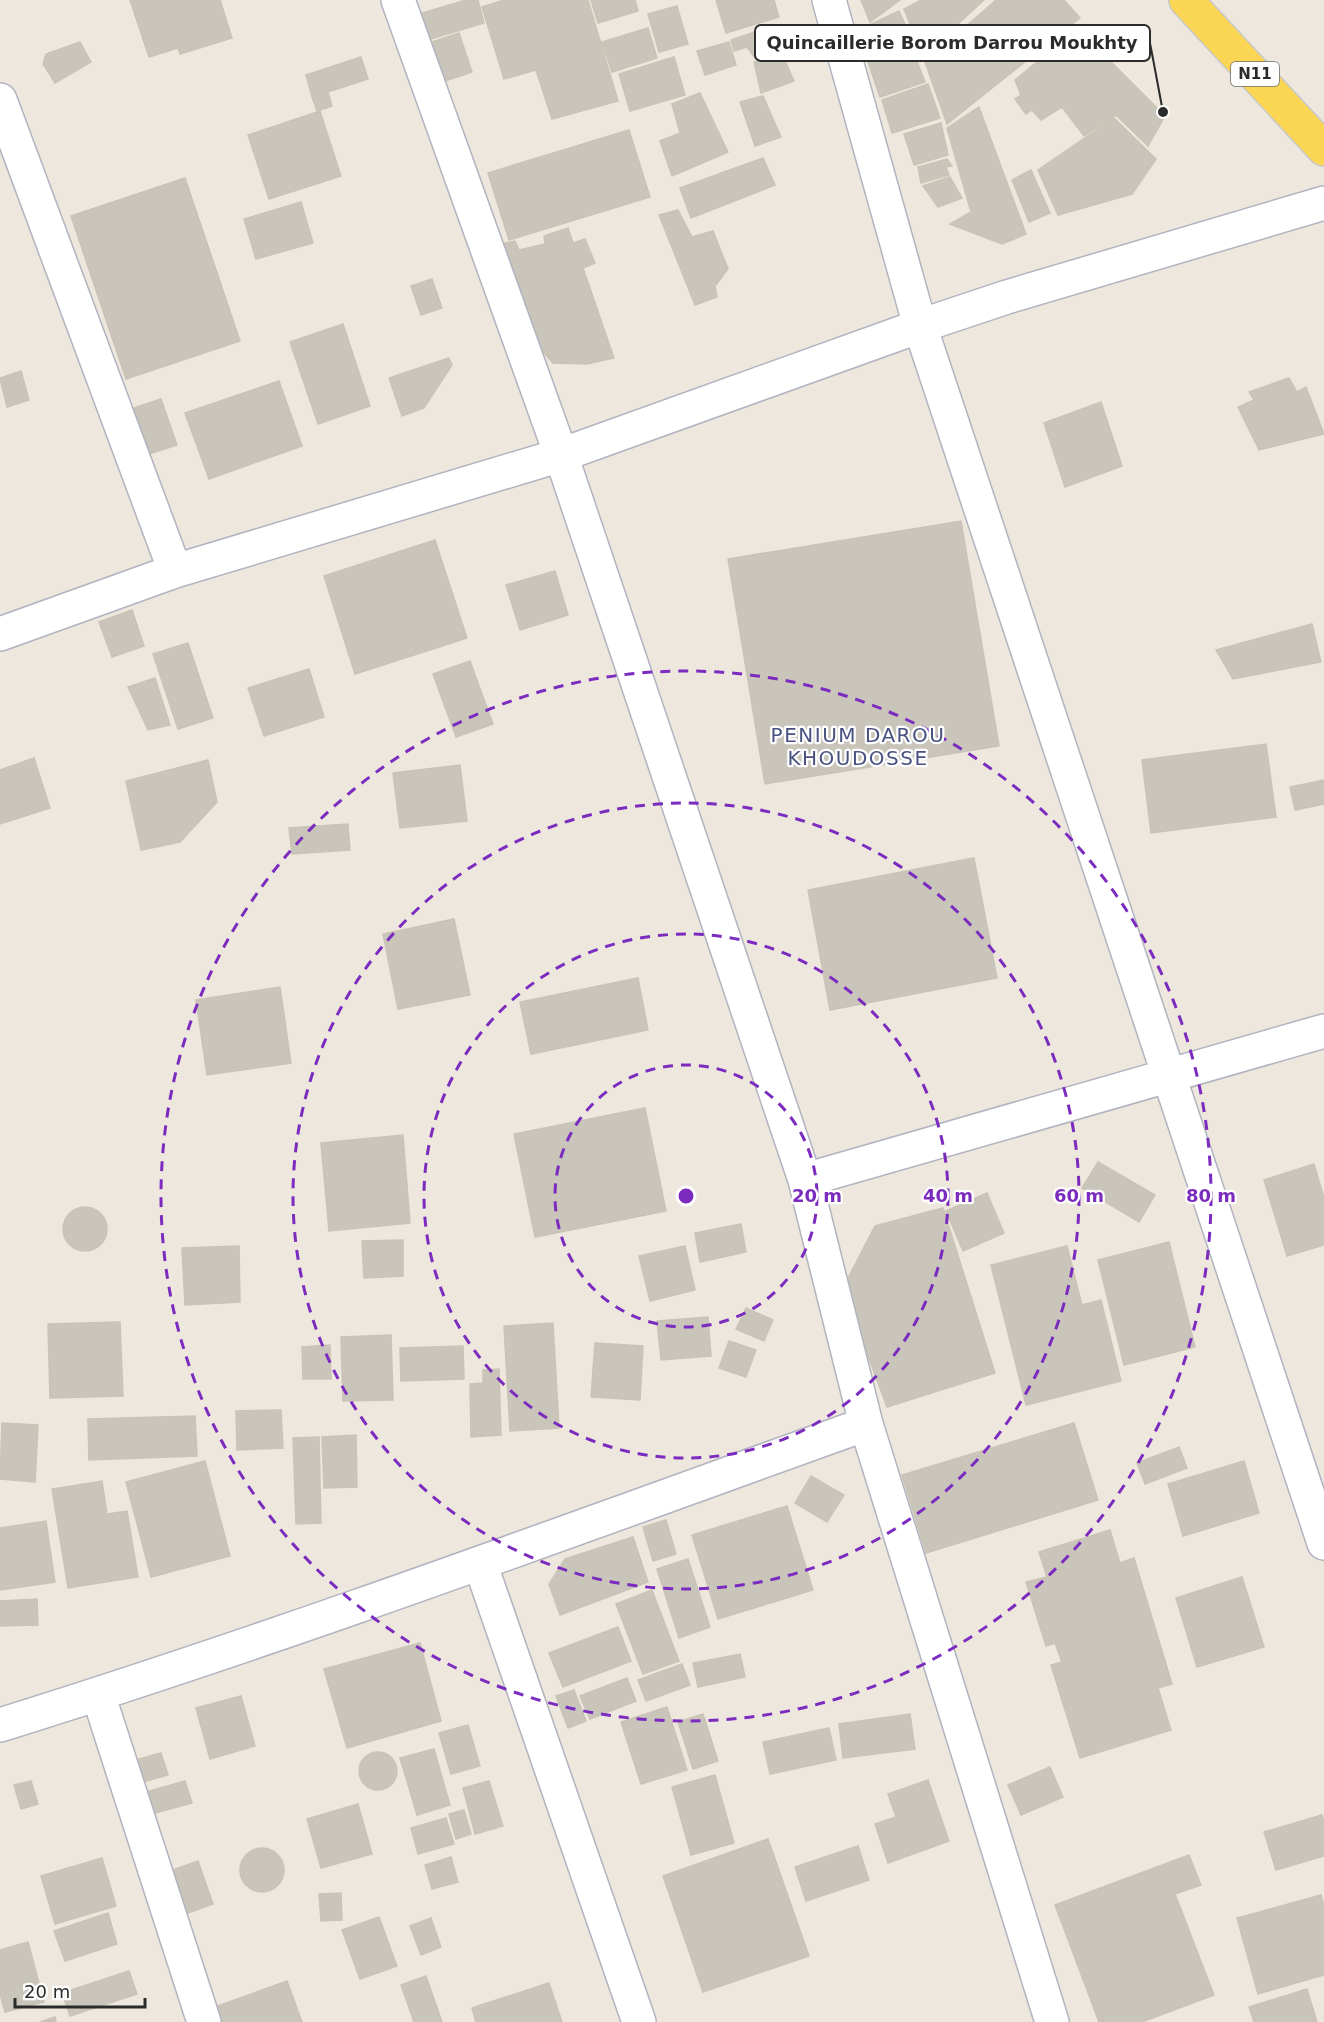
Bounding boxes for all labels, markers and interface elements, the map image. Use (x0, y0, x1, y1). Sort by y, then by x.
callout: Quincaillerie Borom Darrou Moukhty (755, 25, 1150, 61)
text: Quincaillerie Borom Darrou Moukhty (766, 32, 1138, 53)
road number: N11 (1231, 62, 1279, 86)
district label: PENIUM DAROU KHOUDOSSE (771, 723, 945, 770)
text: 20 m (792, 1185, 842, 1206)
text: 40 m (923, 1185, 973, 1206)
text: 60 m (1054, 1185, 1104, 1206)
text: 80 m (1186, 1185, 1236, 1206)
centre of rings (676, 1186, 696, 1206)
scale bar (15, 1971, 146, 2009)
text: 20 m (24, 1981, 70, 2002)

